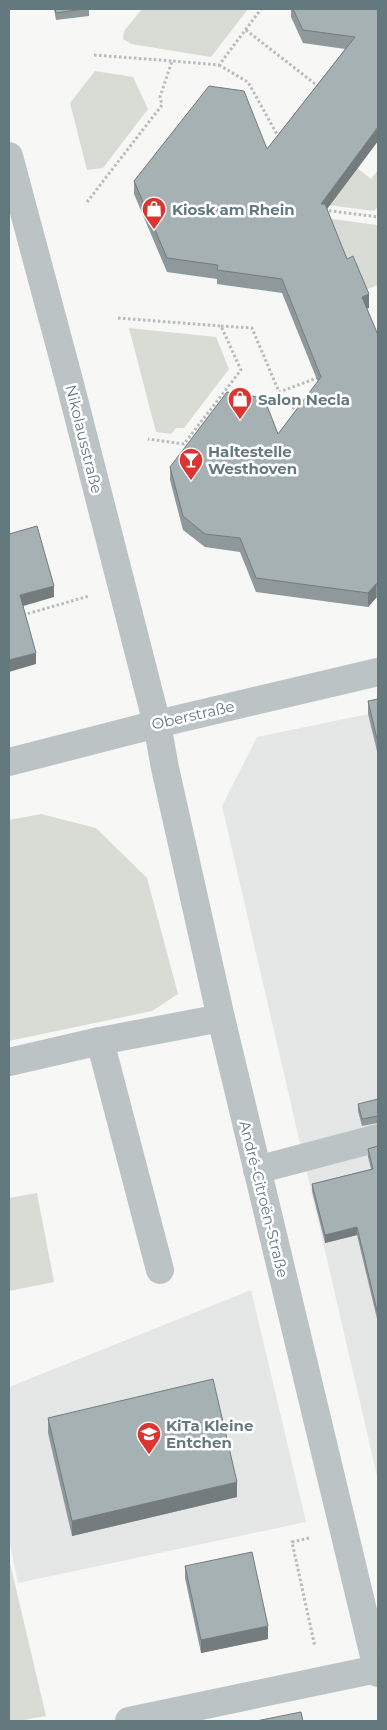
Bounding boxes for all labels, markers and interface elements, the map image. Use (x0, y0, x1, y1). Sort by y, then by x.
shop icon: Kiosk am Rhein (141, 196, 167, 230)
place label: Kiosk am Rhein (172, 200, 295, 219)
street label: Nikolausstraße (61, 383, 107, 495)
shop icon: Salon Necla (227, 386, 253, 420)
place label: Salon Necla (258, 390, 350, 409)
place label: Haltestelle Westhoven (208, 442, 297, 478)
bar icon: Haltestelle Westhoven (178, 447, 204, 481)
street label: Oberstraße (150, 696, 236, 734)
street label: André-Citroën-Straße (235, 1119, 293, 1279)
place label: KiTa Kleine Entchen (166, 1416, 253, 1452)
school or university icon: KiTa Kleine Entchen (136, 1421, 162, 1455)

